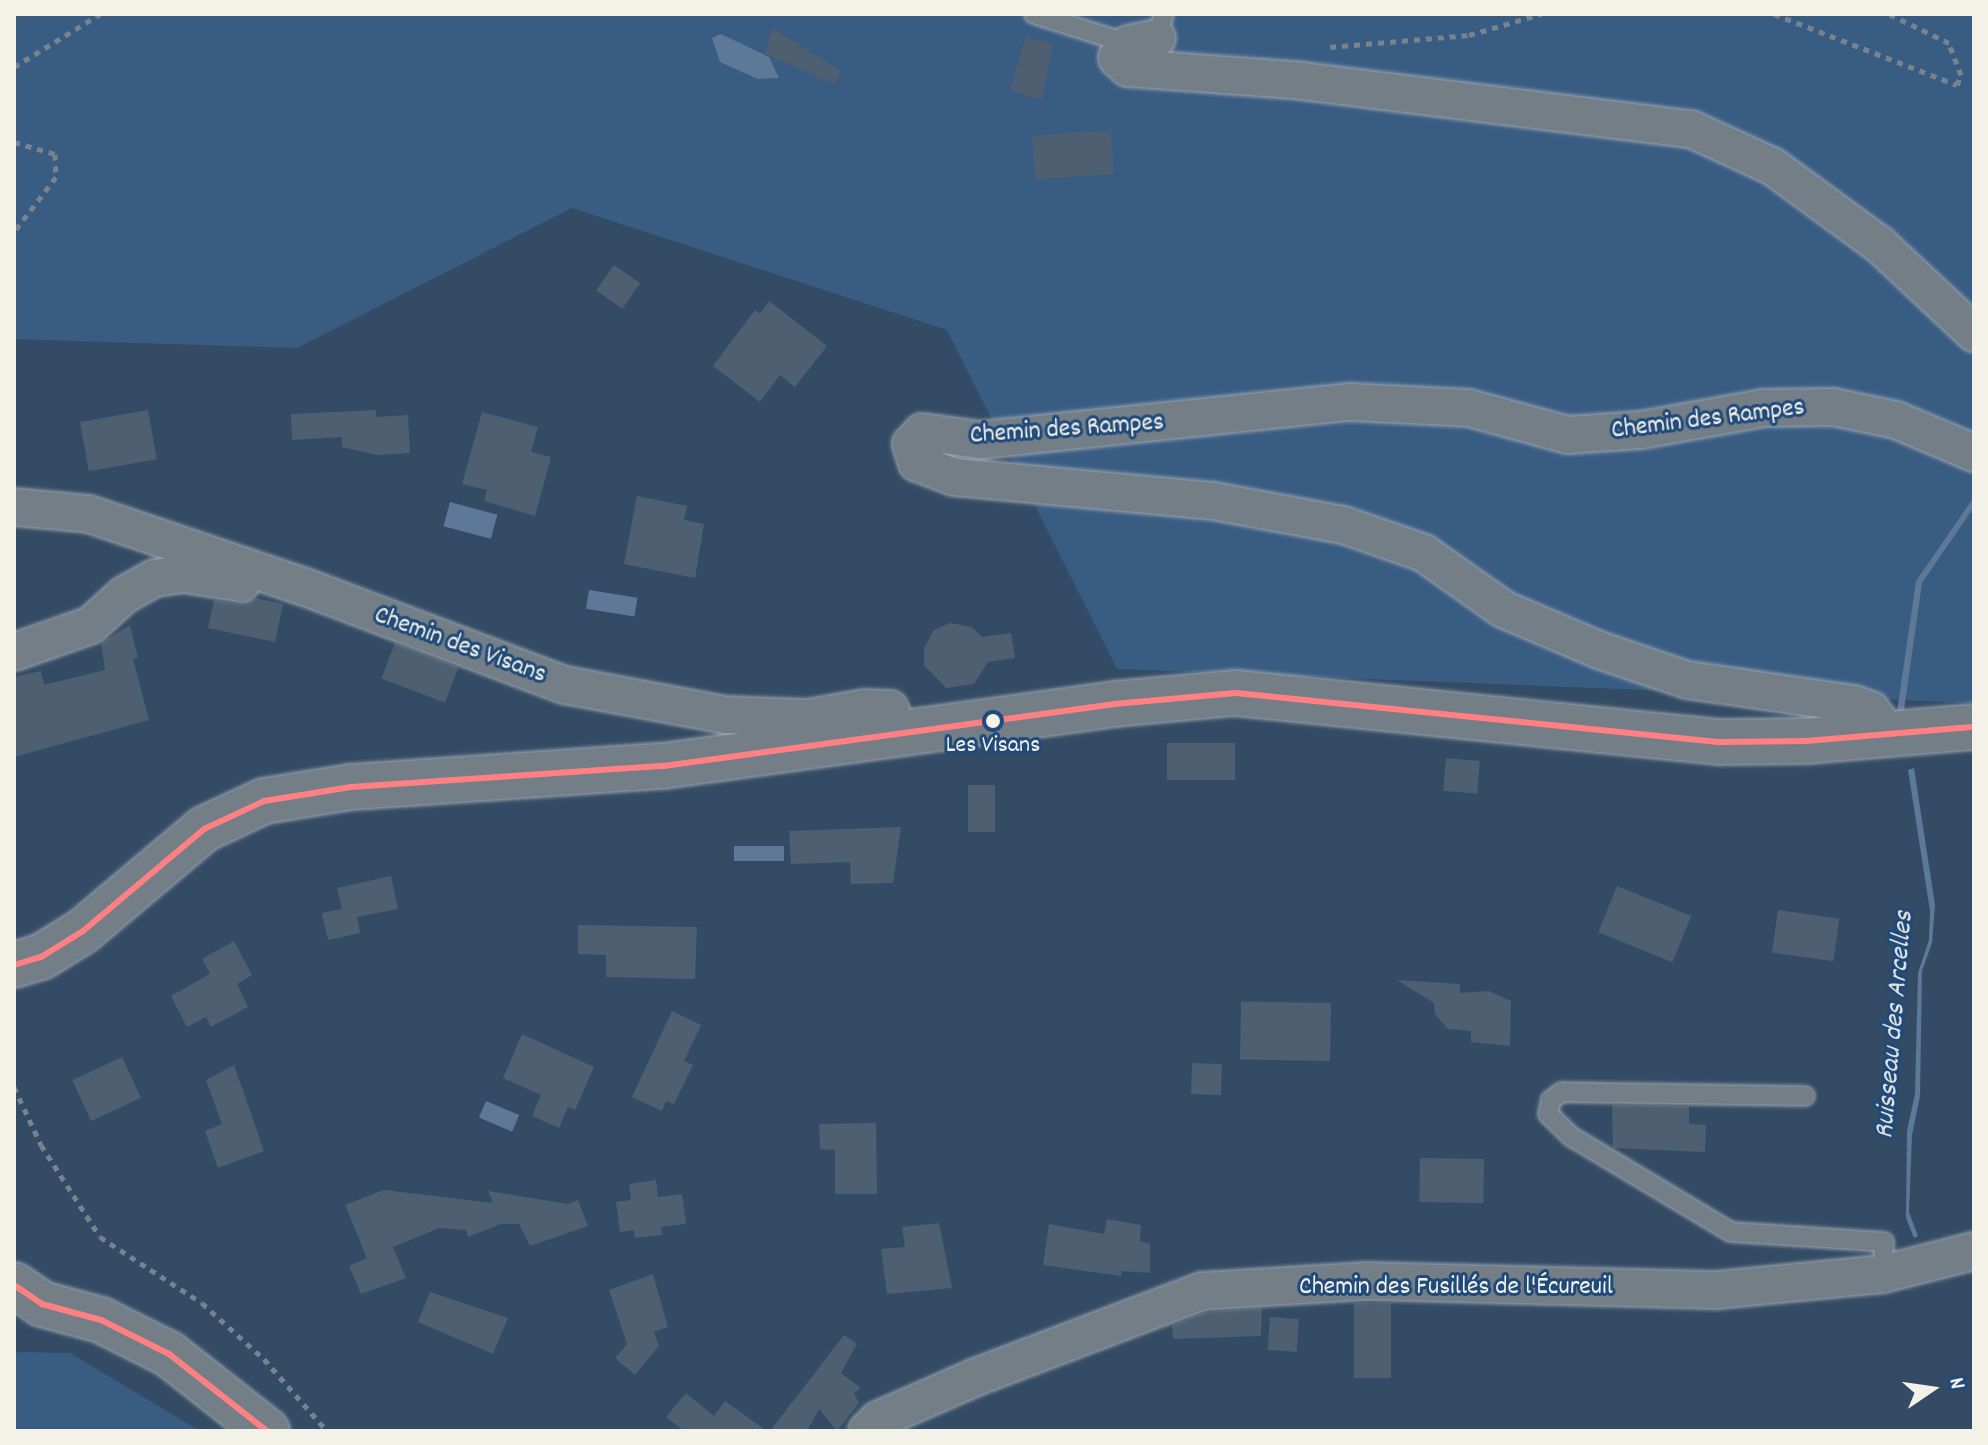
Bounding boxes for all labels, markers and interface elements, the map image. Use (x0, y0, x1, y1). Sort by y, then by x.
street label: Chemin des Rampes (1610, 393, 1806, 447)
street label: Chemin des Rampes (969, 408, 1165, 452)
street label: Chemin des Visans (370, 600, 550, 692)
marker: Les Visans (985, 713, 1001, 729)
place label: Les Visans (946, 733, 1040, 761)
water label: Ruisseau des Arcelles (1869, 910, 1923, 1140)
street label: Chemin des Fusillés de l'Écureuil (1299, 1272, 1613, 1304)
north arrow (1892, 1349, 1972, 1429)
text: N (1940, 1375, 1972, 1392)

